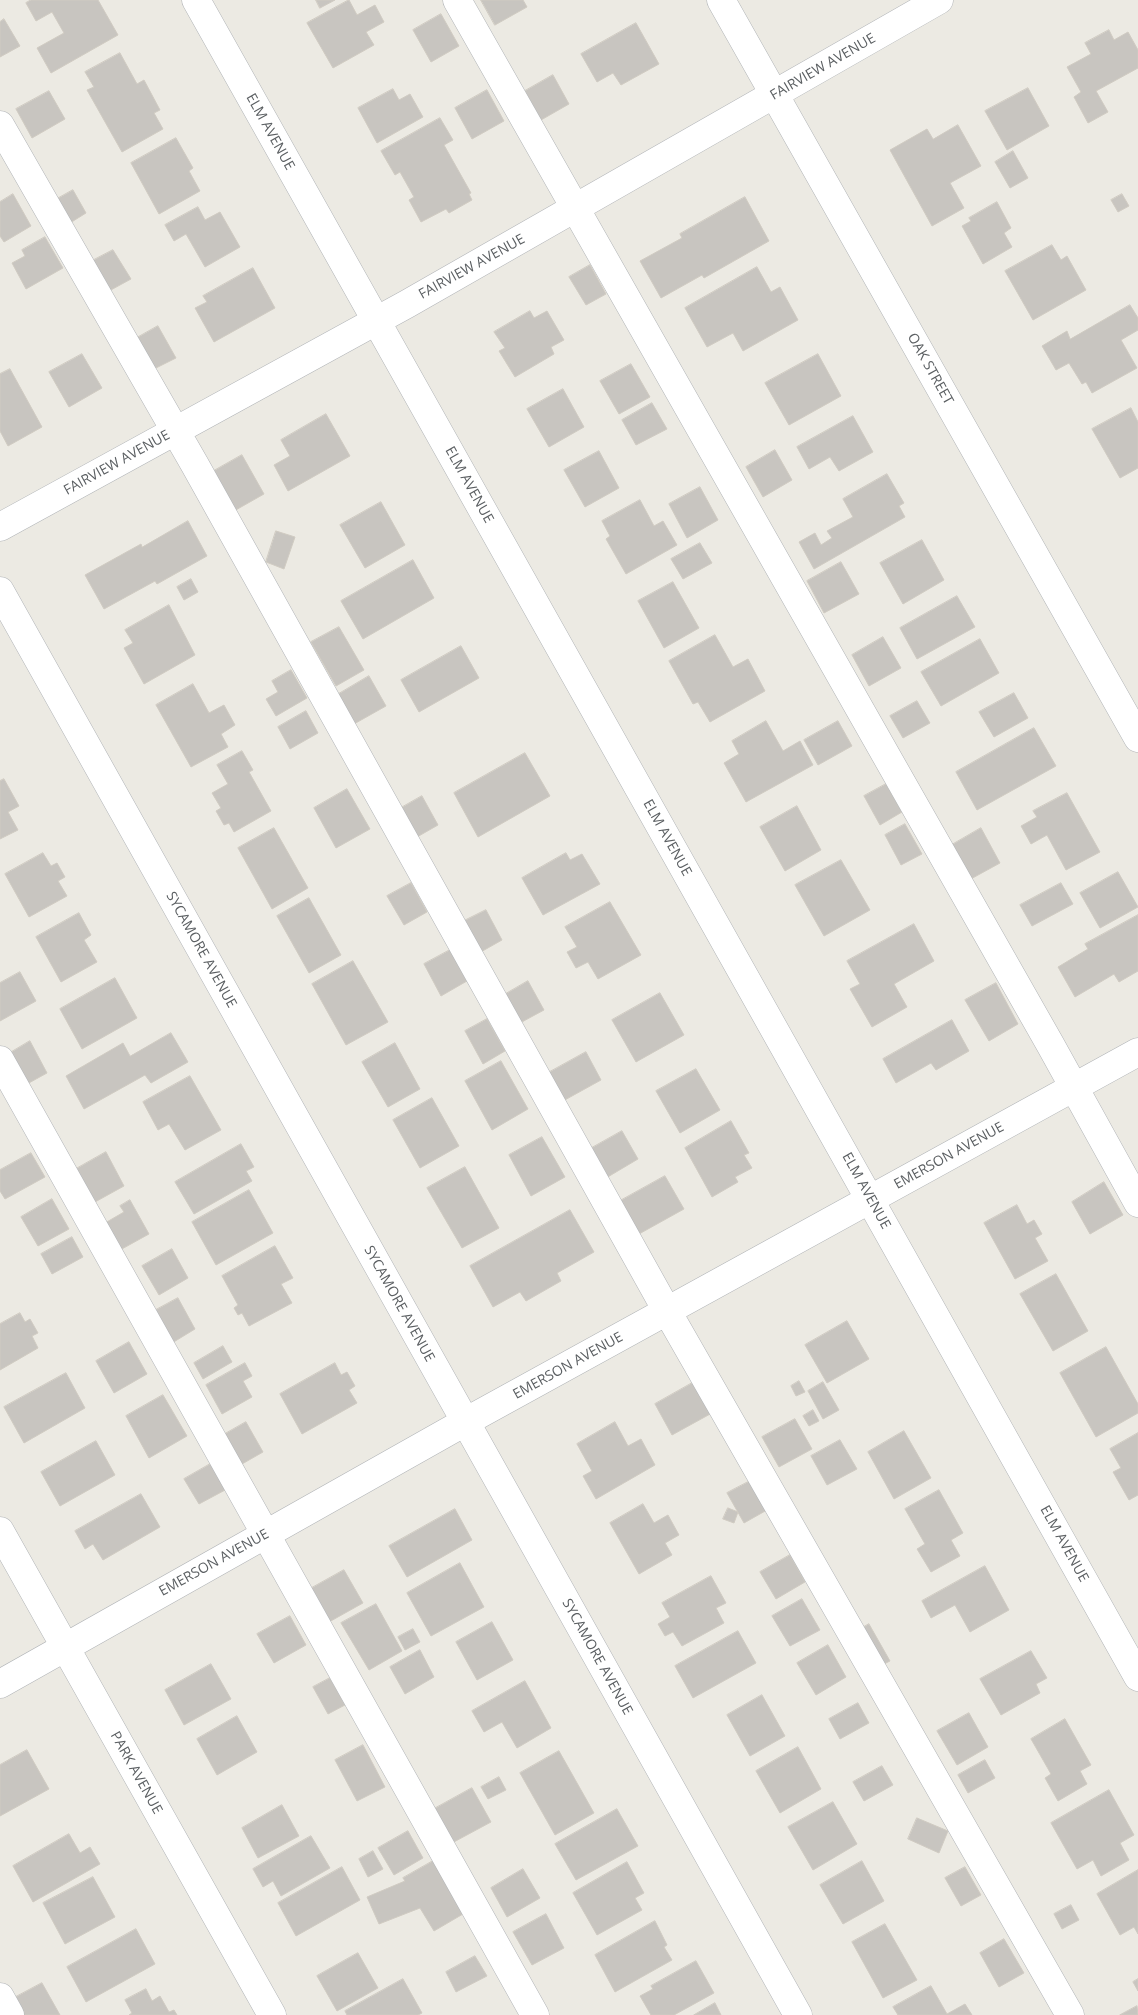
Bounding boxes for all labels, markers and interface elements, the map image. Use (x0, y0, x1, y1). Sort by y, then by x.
street label: FAIRVIEW AVENUE (767, 30, 879, 104)
street label: ELM AVENUE (242, 91, 298, 173)
street label: FAIRVIEW AVENUE (416, 231, 528, 303)
street label: OAK STREET (903, 330, 957, 408)
street label: FAIRVIEW AVENUE (61, 427, 173, 499)
street label: ELM AVENUE (441, 444, 497, 526)
street label: ELM AVENUE (639, 797, 695, 879)
street label: SYCAMORE AVENUE (162, 889, 240, 1011)
street label: EMERSON AVENUE (891, 1119, 1007, 1193)
street label: ELM AVENUE (838, 1150, 894, 1232)
street label: SYCAMORE AVENUE (360, 1243, 438, 1365)
street label: EMERSON AVENUE (510, 1329, 626, 1403)
street label: ELM AVENUE (1036, 1503, 1092, 1585)
street label: EMERSON AVENUE (156, 1526, 272, 1600)
street label: SYCAMORE AVENUE (558, 1596, 636, 1718)
street label: PARK AVENUE (106, 1729, 166, 1817)

